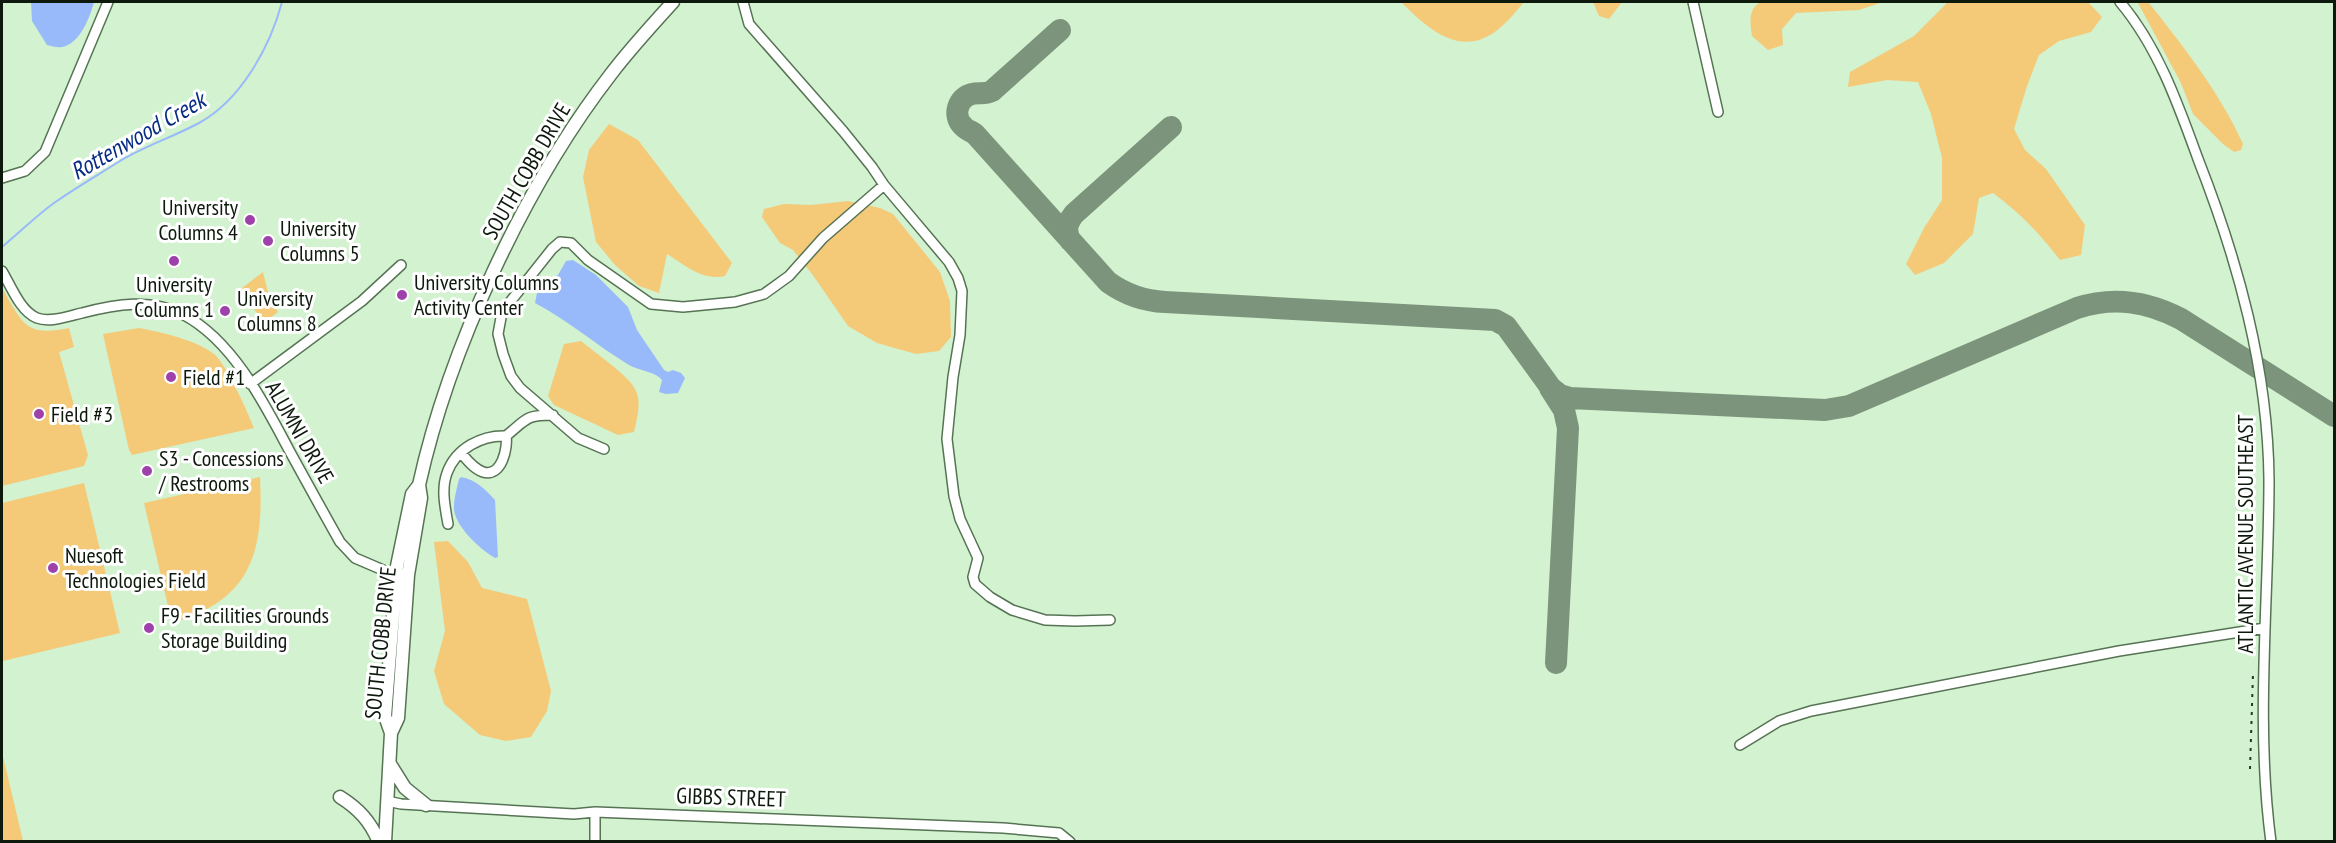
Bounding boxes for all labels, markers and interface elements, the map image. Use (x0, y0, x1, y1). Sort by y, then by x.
water label: Rottenwood Creek (65, 83, 213, 187)
street label: SOUTH COBB DRIVE (476, 98, 576, 244)
place label: University Columns 4 (158, 193, 239, 246)
marker: University Columns 4 (243, 213, 257, 227)
place label: University Columns 5 (280, 214, 360, 267)
marker: University Columns 5 (261, 234, 275, 248)
marker: University Columns 1 (167, 254, 181, 268)
place label: University Columns Activity Center (414, 268, 559, 321)
place label: University Columns 1 (134, 270, 214, 323)
place label: University Columns 8 (237, 284, 317, 337)
marker: University Columns Activity Center (395, 288, 409, 302)
marker: University Columns 8 (218, 304, 232, 318)
place label: Field #1 (183, 363, 245, 391)
marker: Field #1 (164, 370, 178, 384)
street label: ALUMNI DRIVE (260, 376, 340, 488)
place label: Field #3 (51, 400, 113, 428)
marker: Field #3 (32, 407, 46, 421)
street label: ATLANTIC AVENUE SOUTHEAST (2231, 414, 2259, 654)
place label: S3 - Concessions / Restrooms (158, 444, 284, 497)
marker: S3 - Concessions / Restrooms (140, 464, 154, 478)
place label: Nuesoft Technologies Field (65, 541, 206, 594)
marker: Nuesoft Technologies Field (46, 561, 60, 575)
street label: SOUTH COBB DRIVE (358, 565, 402, 721)
place label: F9 - Facilities Grounds Storage Building (161, 601, 329, 654)
marker: F9 - Facilities Grounds Storage Building (142, 621, 156, 635)
street label: GIBBS STREET (676, 781, 786, 813)

